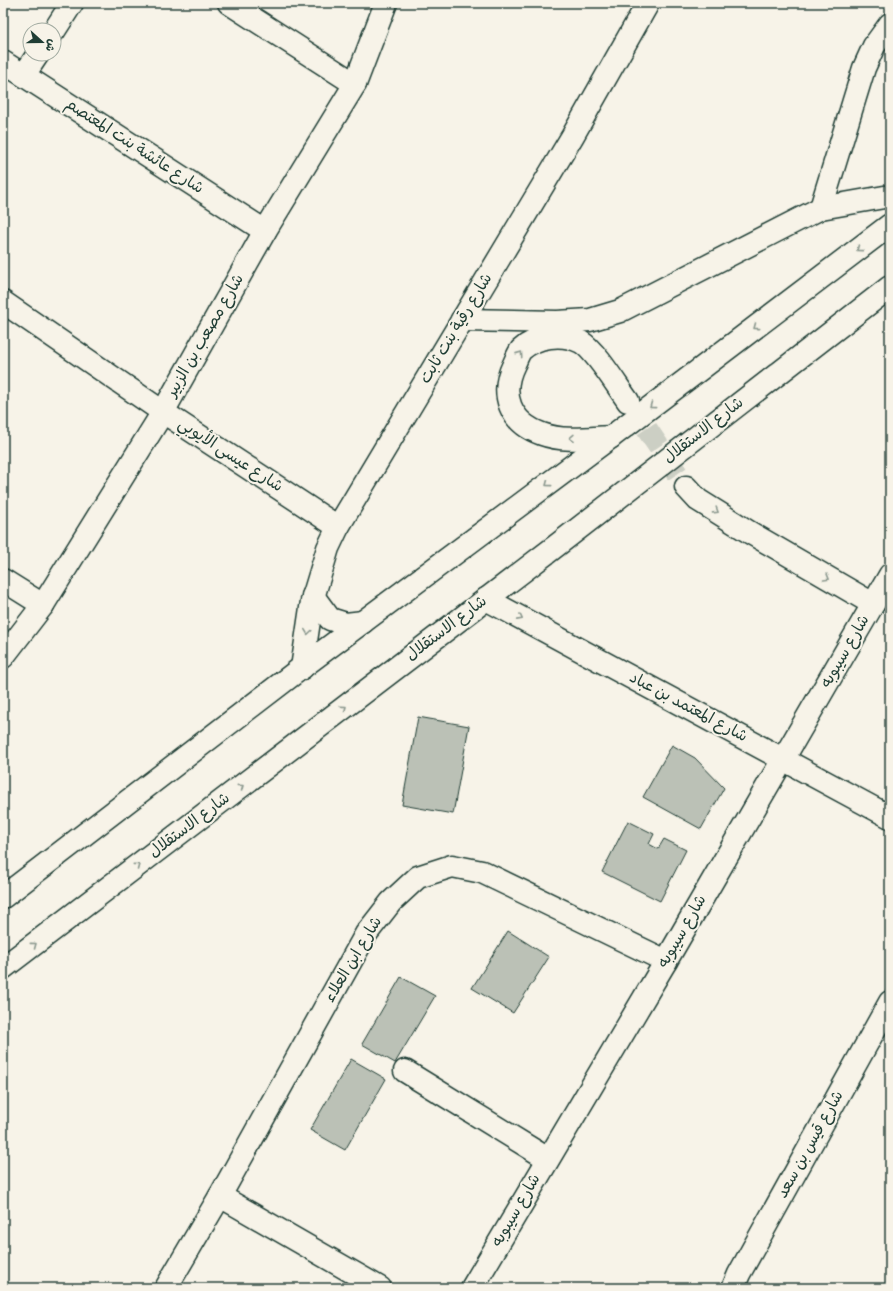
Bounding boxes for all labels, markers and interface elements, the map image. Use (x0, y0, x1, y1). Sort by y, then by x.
north arrow (22, 22, 62, 62)
text: ش (40, 36, 59, 53)
street label: شارع عائشة بنت المعتصم (60, 93, 208, 201)
one-way arrow (856, 244, 863, 251)
street label: شارع رقية بنت ثابت (415, 269, 499, 389)
street label: شارع مصعب بن الزبير (160, 270, 251, 404)
one-way arrow (753, 323, 760, 330)
one-way arrow (515, 352, 522, 359)
street label: شارع الاستقلال (659, 392, 749, 470)
one-way arrow (650, 401, 657, 408)
street label: شارع عيسى الأيوبي (172, 413, 288, 499)
one-way arrow (569, 434, 575, 442)
one-way arrow (546, 479, 553, 486)
one-way arrow (712, 506, 719, 514)
one-way arrow (823, 573, 830, 580)
street label: شارع الاستقلال (401, 591, 493, 667)
street label: شارع سيبوبه (816, 611, 876, 693)
one-way arrow (516, 613, 523, 621)
one-way arrow (304, 629, 313, 635)
street label: شارع المعتمد بن عباد (625, 667, 751, 749)
one-way arrow (339, 706, 346, 713)
one-way arrow (236, 785, 243, 792)
street label: شارع الاستقلال (144, 788, 236, 864)
one-way arrow (133, 863, 140, 870)
street label: شارع سيبوبه (653, 891, 713, 973)
street label: شارع ابن العلاء (319, 913, 389, 1007)
one-way arrow (30, 942, 37, 949)
street label: شارع قيس بن سعد (772, 1087, 850, 1203)
street label: شارع سيبوبه (487, 1170, 547, 1252)

